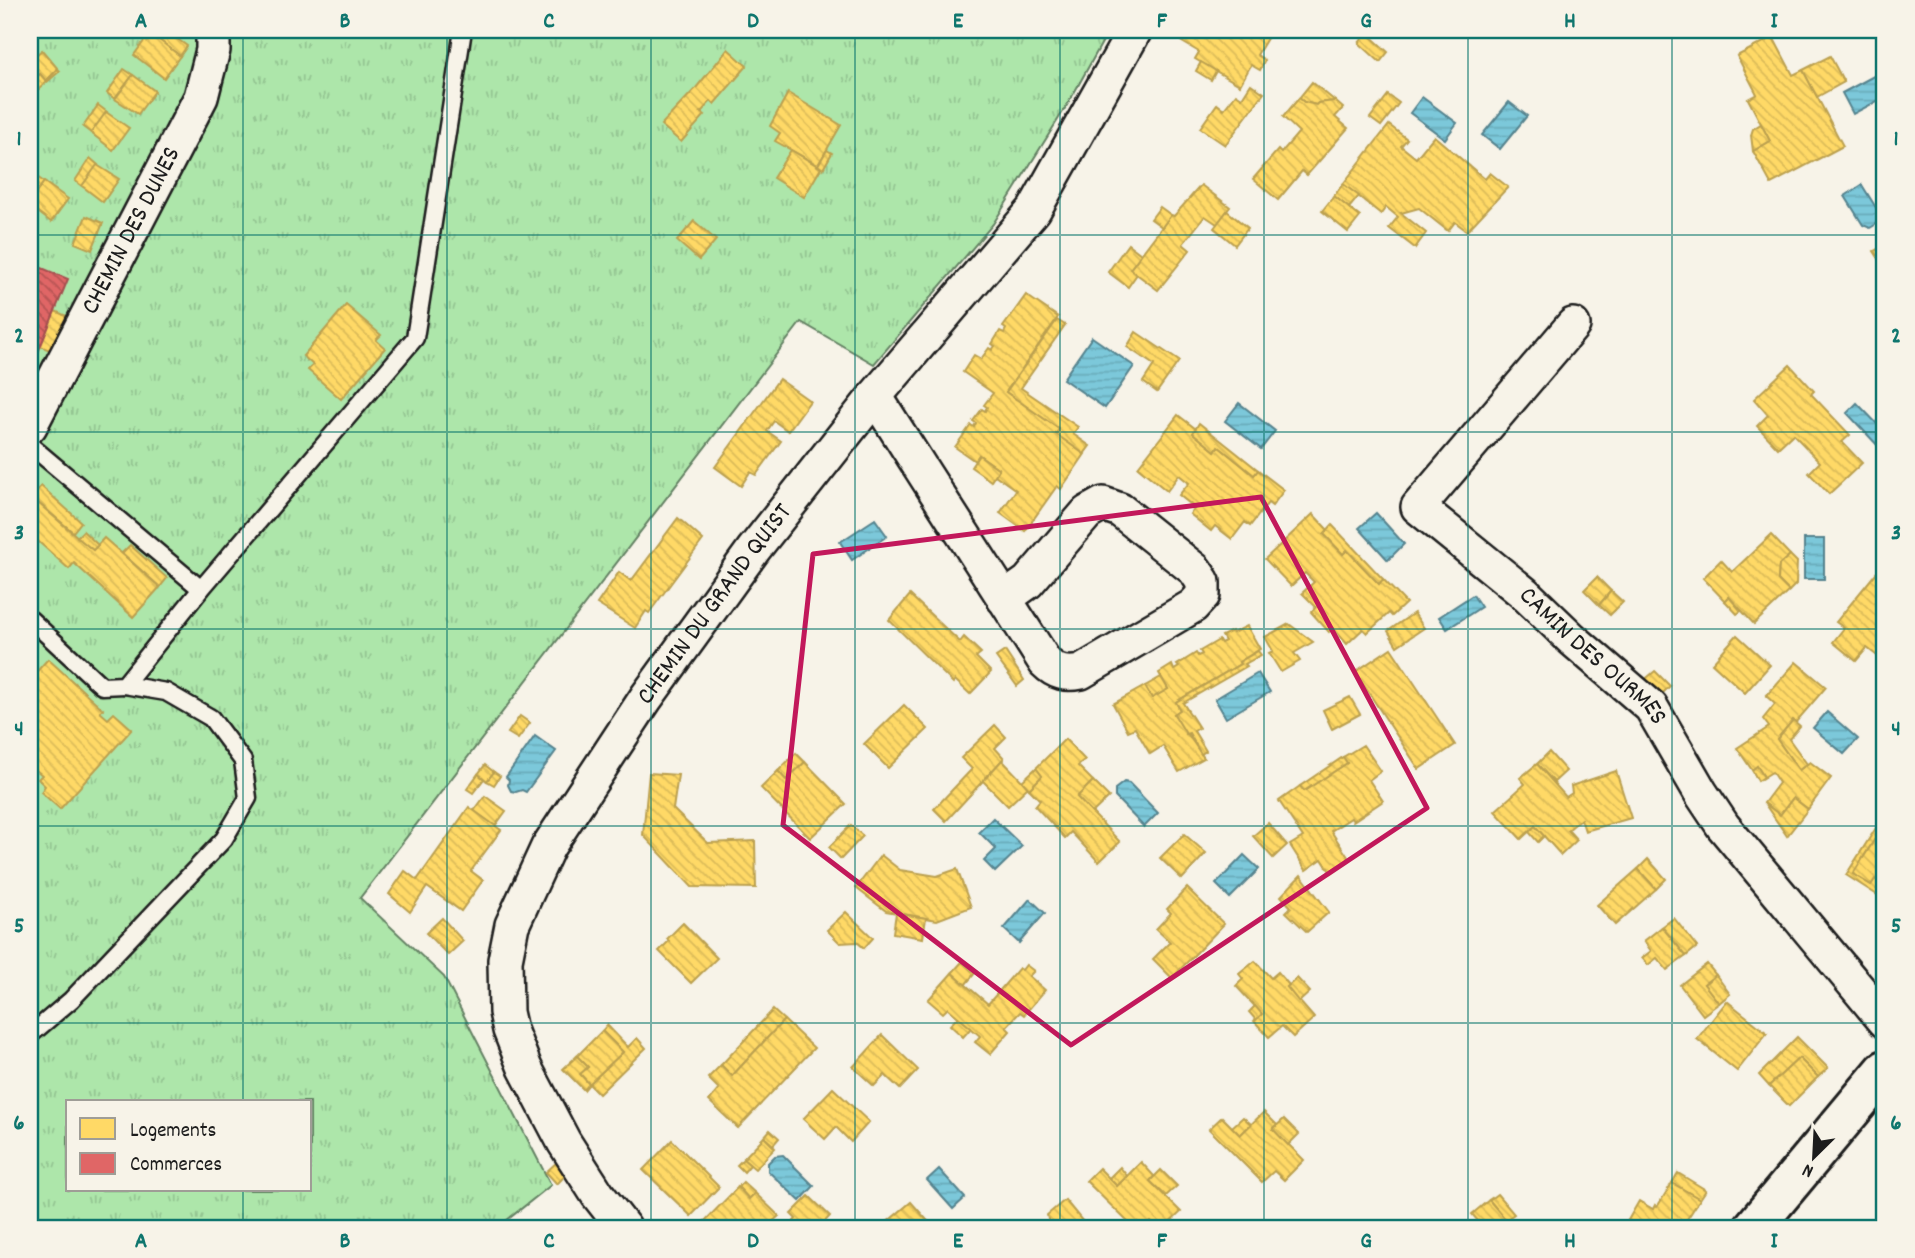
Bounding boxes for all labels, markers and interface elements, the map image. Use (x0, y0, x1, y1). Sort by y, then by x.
text: A (135, 6, 147, 39)
text: B (340, 6, 351, 39)
text: C (543, 6, 555, 39)
text: D (747, 6, 759, 39)
text: E (953, 6, 964, 39)
text: F (1157, 6, 1168, 39)
text: G (1360, 6, 1372, 39)
text: H (1564, 6, 1576, 39)
text: I (1770, 6, 1778, 39)
text: 1 (16, 124, 22, 157)
text: 1 (1893, 124, 1899, 157)
street label: CHEMIN DES DUNES (72, 140, 191, 321)
text: 2 (14, 321, 24, 354)
text: 2 (1891, 321, 1901, 354)
street label: CHEMIN DU GRAND QUIST (628, 495, 802, 713)
text: 3 (14, 518, 24, 551)
text: 3 (1891, 518, 1901, 551)
street label: CAMIN DES OURMES (1510, 578, 1676, 732)
text: 4 (14, 714, 24, 747)
text: 4 (1891, 714, 1901, 747)
text: 5 (14, 911, 24, 944)
text: 5 (1891, 911, 1901, 944)
legend (66, 1100, 312, 1192)
text: 6 (13, 1108, 25, 1141)
text: 6 (1890, 1108, 1902, 1141)
text: Logements (130, 1117, 216, 1147)
north arrow (1778, 1122, 1848, 1192)
text: Commerces (130, 1151, 222, 1181)
text: N (1799, 1155, 1818, 1184)
text: A (135, 1226, 147, 1258)
text: B (340, 1226, 351, 1258)
text: C (543, 1226, 555, 1258)
text: D (747, 1226, 759, 1258)
text: E (953, 1226, 964, 1258)
text: F (1157, 1226, 1168, 1258)
text: G (1360, 1226, 1372, 1258)
text: H (1564, 1226, 1576, 1258)
text: I (1770, 1226, 1778, 1258)

